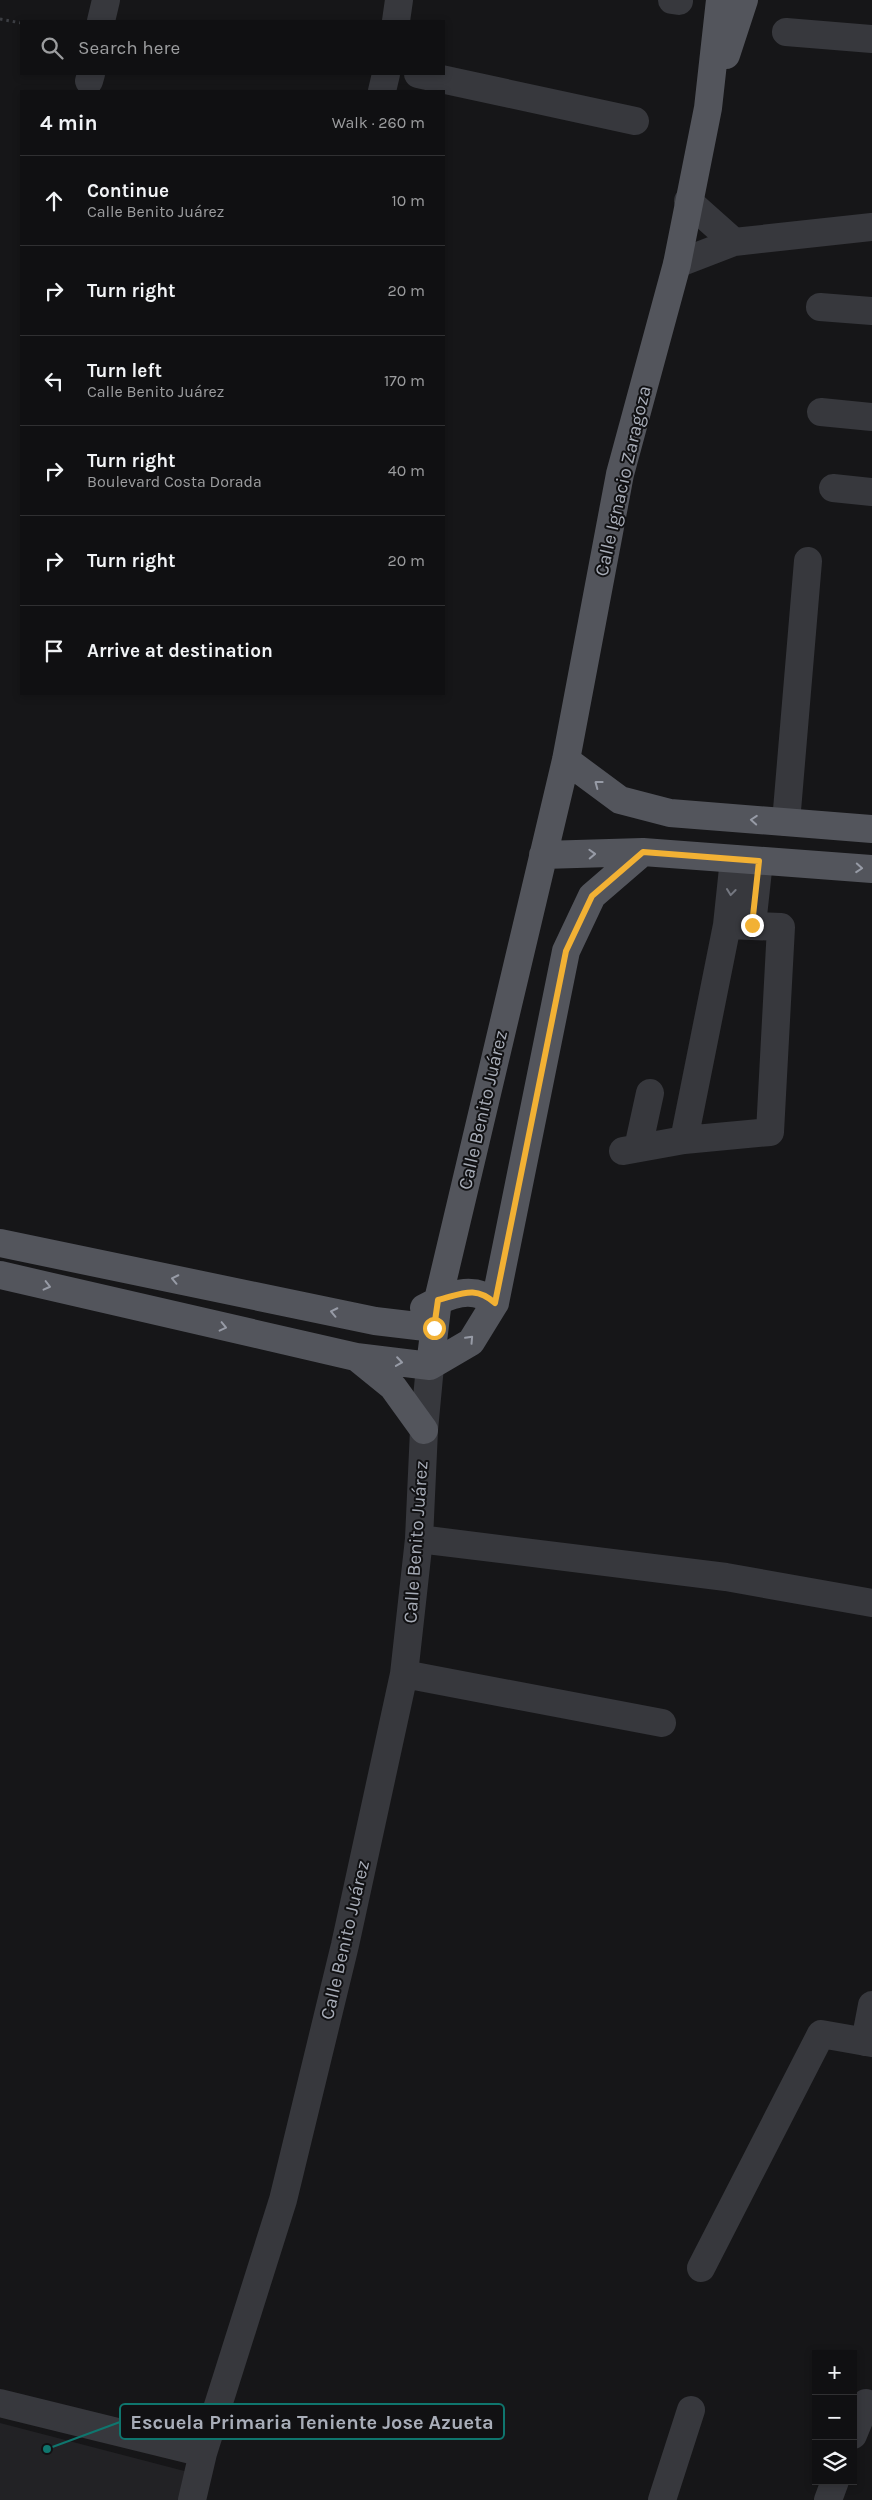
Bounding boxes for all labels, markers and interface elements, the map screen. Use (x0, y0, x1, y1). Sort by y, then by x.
search box (20, 20, 445, 75)
icon: search (38, 34, 66, 62)
text: Search here (78, 37, 180, 59)
text: 4 min (40, 111, 98, 135)
text: Walk · 260 m (332, 113, 425, 132)
text: Continue (87, 180, 169, 202)
icon: ahead (40, 187, 68, 215)
text: 10 m (391, 191, 425, 210)
text: Calle Benito Juárez (87, 202, 224, 221)
icon: right (40, 277, 68, 305)
text: Turn right (87, 280, 176, 302)
text: 20 m (387, 281, 425, 300)
text: Turn left (87, 360, 162, 382)
icon: left (40, 367, 68, 395)
text: 170 m (384, 371, 425, 390)
text: Calle Benito Juárez (87, 382, 224, 401)
street label: Calle Ignacio Zaragoza (590, 384, 656, 578)
text: Turn right (87, 450, 176, 472)
icon: right (40, 457, 68, 485)
text: 40 m (388, 461, 425, 480)
text: Boulevard Costa Dorada (87, 472, 262, 491)
icon: right (40, 547, 68, 575)
text: Turn right (87, 550, 176, 572)
text: 20 m (387, 551, 425, 570)
icon: arrive (40, 637, 68, 665)
text: Arrive at destination (87, 640, 273, 662)
one-way arrow (595, 782, 604, 790)
one-way arrow (749, 814, 757, 825)
one-way arrow (588, 848, 596, 859)
one-way arrow (855, 863, 863, 874)
one-way arrow (726, 888, 737, 896)
route end (741, 914, 764, 937)
street label: Calle Benito Juárez (454, 1028, 512, 1192)
one-way arrow (170, 1274, 179, 1285)
one-way arrow (43, 1280, 52, 1291)
one-way arrow (329, 1307, 338, 1318)
route start (423, 1317, 446, 1340)
one-way arrow (218, 1321, 227, 1332)
one-way arrow (464, 1336, 473, 1345)
one-way arrow (395, 1356, 403, 1367)
street label: Calle Benito Juárez (399, 1460, 433, 1624)
street label: Calle Benito Juárez (316, 1858, 374, 2022)
map controls (812, 2350, 857, 2485)
button: + (812, 2350, 857, 2395)
button: − (812, 2395, 857, 2440)
callout: Escuela Primaria Teniente Jose Azueta (120, 2404, 504, 2439)
text: Escuela Primaria Teniente Jose Azueta (130, 2411, 494, 2434)
button: layers (812, 2440, 857, 2485)

